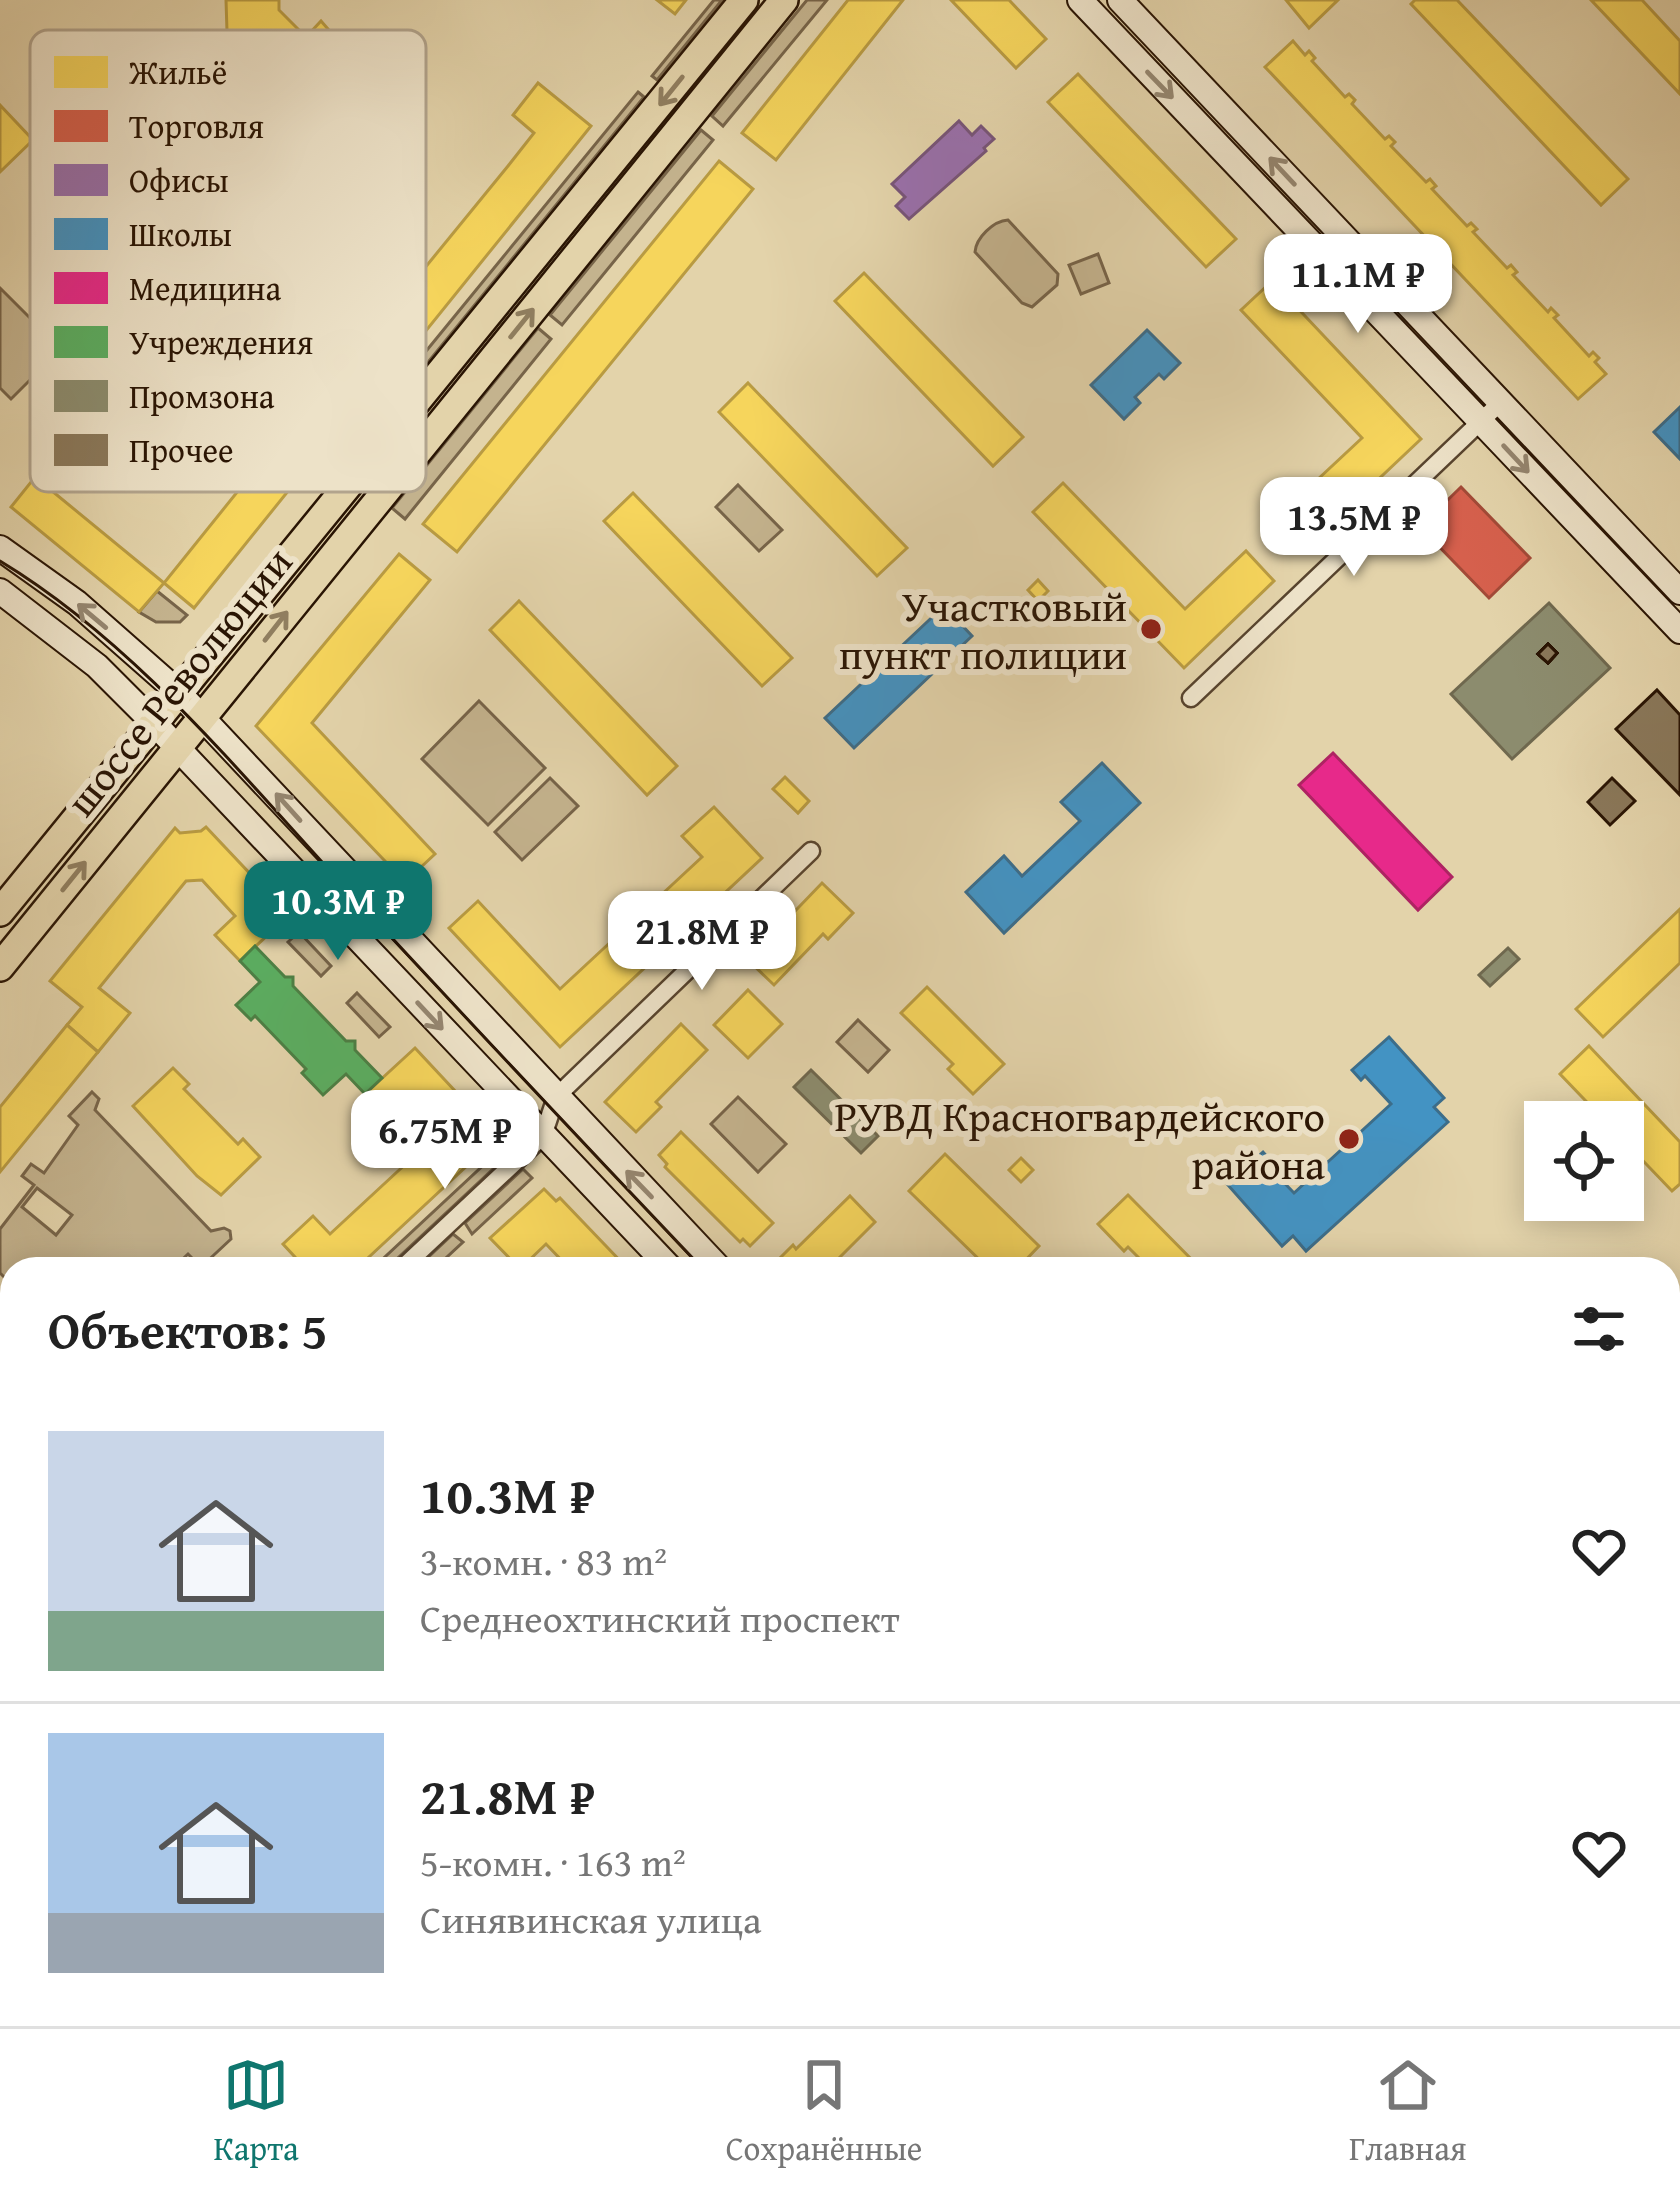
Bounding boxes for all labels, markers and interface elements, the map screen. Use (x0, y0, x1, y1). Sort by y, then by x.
legend (30, 30, 426, 492)
text: Жильё (128, 48, 227, 96)
one-way arrow (1146, 70, 1174, 99)
one-way arrow (658, 74, 684, 106)
text: Торговля (129, 102, 264, 150)
text: Офисы (129, 156, 229, 204)
one-way arrow (1268, 157, 1297, 187)
text: Школы (129, 210, 232, 258)
pin: 11.1M ₽ (1247, 234, 1469, 336)
text: 11.1M ₽ (1291, 244, 1425, 301)
text: Медицина (129, 264, 281, 312)
one-way arrow (508, 308, 535, 340)
text: Учреждения (129, 318, 313, 366)
text: Промзона (129, 372, 275, 420)
text: Прочее (129, 426, 234, 474)
one-way arrow (1501, 443, 1529, 473)
pin: 13.5M ₽ (1243, 477, 1465, 579)
text: 13.5M ₽ (1287, 487, 1421, 544)
street label: шоссе Революции (50, 533, 306, 829)
place label: Участковый пункт полиции (839, 575, 1127, 684)
one-way arrow (77, 603, 109, 629)
one-way arrow (262, 610, 289, 642)
marker: Участковый пункт полиции (1138, 616, 1164, 642)
one-way arrow (274, 793, 302, 823)
one-way arrow (59, 861, 87, 892)
pin: 10.3M ₽ (227, 861, 449, 963)
text: 10.3M ₽ (271, 871, 405, 928)
pin: 21.8M ₽ (591, 891, 813, 993)
text: 21.8M ₽ (635, 901, 769, 958)
one-way arrow (416, 1001, 444, 1030)
place label: РУВД Красногвардейского района (834, 1085, 1325, 1194)
pin: 6.75M ₽ (334, 1090, 556, 1192)
text: 6.75M ₽ (378, 1100, 512, 1157)
map controls (1524, 1101, 1644, 1221)
button: locate (1524, 1101, 1644, 1221)
marker: РУВД Красногвардейского района (1336, 1126, 1362, 1152)
one-way arrow (626, 1170, 654, 1200)
text: Объектов: 5 (48, 1292, 328, 1367)
icon: filters (1566, 1296, 1632, 1362)
text: 10.3M ₽ (420, 1457, 595, 1532)
icon: home (144, 1479, 288, 1623)
icon: heart (1566, 1518, 1632, 1584)
text: 3-комн. · 83 m² (420, 1532, 667, 1589)
text: Среднеохтинский проспект (420, 1589, 900, 1646)
text: 21.8M ₽ (420, 1758, 595, 1833)
icon: home (144, 1781, 288, 1925)
icon: heart (1566, 1820, 1632, 1886)
text: 5-комн. · 163 m² (420, 1833, 686, 1890)
text: Синявинская улица (420, 1890, 761, 1947)
tab: Карта (213, 2052, 299, 2172)
tab: Сохранённые (726, 2052, 922, 2172)
tab: Главная (1349, 2052, 1467, 2172)

